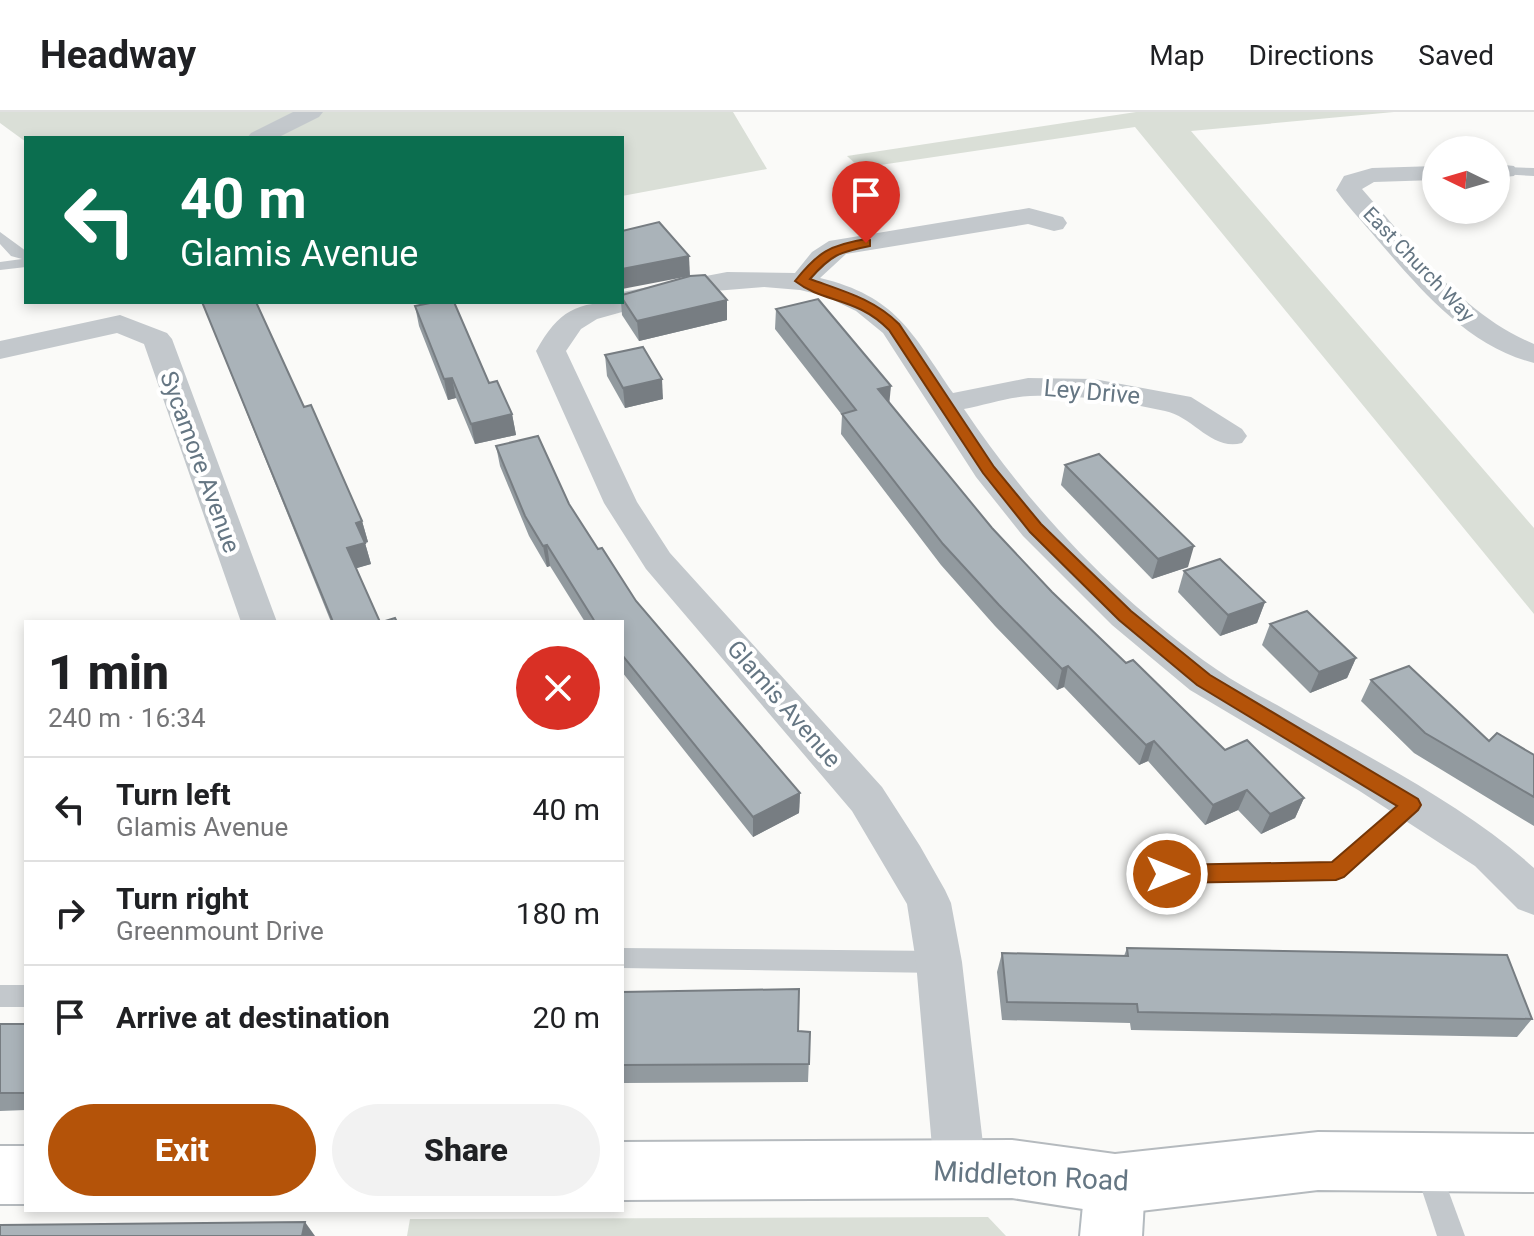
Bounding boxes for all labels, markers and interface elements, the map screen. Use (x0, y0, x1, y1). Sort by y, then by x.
text: Headway (40, 33, 196, 77)
text: Map (1149, 39, 1205, 72)
text: Directions (1249, 39, 1374, 72)
text: Saved (1418, 39, 1494, 72)
north arrow (1422, 136, 1510, 224)
map controls (1422, 136, 1510, 224)
pin (832, 161, 900, 243)
text: 40 m (180, 166, 307, 232)
icon: left (48, 168, 152, 272)
icon: arrive (844, 173, 888, 217)
street label: East Church Way (1358, 202, 1480, 327)
text: Glamis Avenue (180, 233, 418, 275)
street label: Sycamore Avenue (154, 368, 246, 556)
street label: Ley Drive (1043, 374, 1141, 410)
street label: Glamis Avenue (721, 635, 847, 773)
text: 1 min (48, 644, 169, 701)
button: close (516, 646, 600, 730)
text: 240 m · 16:34 (48, 703, 206, 733)
text: Turn left (116, 777, 231, 812)
icon: left (48, 787, 92, 831)
text: 40 m (533, 792, 600, 827)
text: Glamis Avenue (116, 812, 288, 842)
position arrow (1125, 832, 1209, 916)
text: Turn right (116, 881, 249, 916)
icon: right (48, 891, 92, 935)
text: 180 m (516, 896, 600, 931)
text: Greenmount Drive (116, 916, 324, 946)
icon: arrive (48, 995, 92, 1039)
text: Arrive at destination (116, 1000, 390, 1035)
text: 20 m (533, 1000, 600, 1035)
button: Exit (48, 1104, 316, 1196)
button: Share (332, 1104, 600, 1196)
street label: Middleton Road (932, 1154, 1130, 1198)

